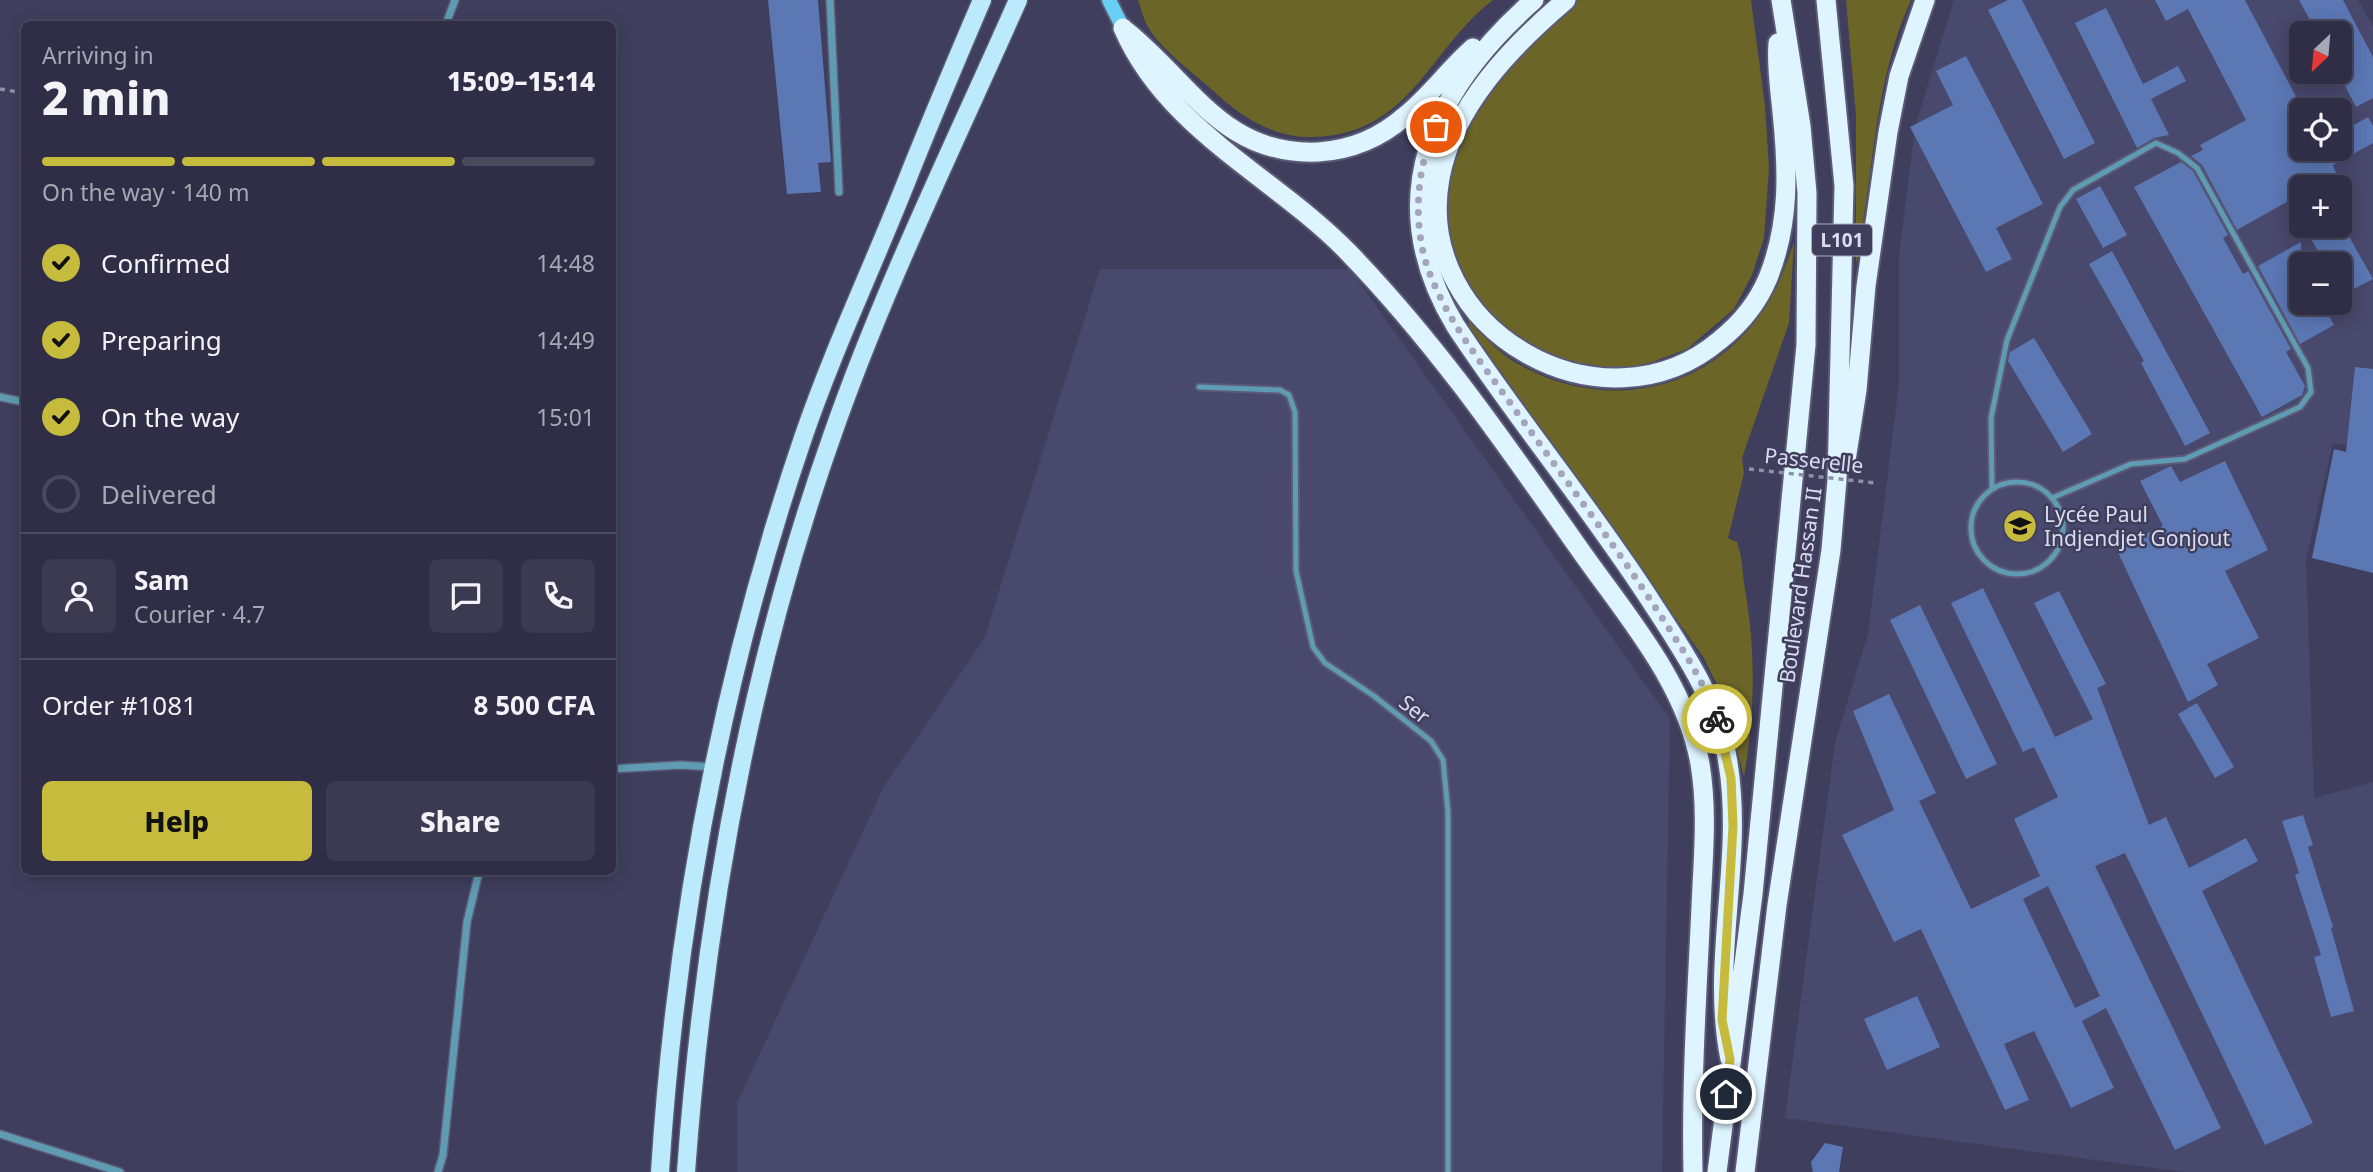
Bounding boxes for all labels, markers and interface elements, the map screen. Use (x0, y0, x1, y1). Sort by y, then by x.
north arrow (2289, 21, 2352, 84)
map controls (2289, 21, 2352, 315)
text: Arriving in (42, 39, 154, 71)
text: 15:09–15:14 (447, 63, 595, 99)
text: 2 min (42, 66, 171, 128)
pin (1406, 97, 1466, 157)
button: locate (2289, 98, 2352, 161)
icon: bag (1417, 108, 1455, 146)
button: + (2289, 175, 2352, 238)
text: On the way · 140 m (42, 176, 249, 208)
road number: L101 (1812, 224, 1872, 256)
icon: check (42, 244, 80, 282)
text: Confirmed (101, 245, 231, 281)
text: 14:48 (536, 247, 595, 279)
button: − (2289, 252, 2352, 315)
icon: check (42, 321, 80, 359)
text: Preparing (101, 322, 222, 358)
text: 14:49 (536, 324, 595, 356)
icon: check (42, 398, 80, 436)
text: On the way (101, 399, 239, 435)
text: 15:01 (536, 401, 595, 433)
street label: Passerelle (1763, 441, 1865, 479)
text: Delivered (101, 476, 217, 512)
street label: Boulevard Hassan II (1772, 485, 1828, 685)
place label: Lycée Paul Indjendjet Gonjout (2044, 500, 2231, 552)
school or university icon: Lycée Paul Indjendjet Gonjout (2001, 507, 2039, 545)
button: person (42, 559, 116, 633)
button: chat (429, 559, 503, 633)
button: phone (521, 559, 595, 633)
text: Sam (134, 562, 189, 598)
text: Courier · 4.7 (134, 598, 265, 630)
courier (1682, 684, 1752, 754)
text: Order #1081 (42, 687, 197, 723)
text: 8 500 CFA (474, 687, 595, 723)
street label: Ser (1394, 688, 1437, 730)
icon: bike (1698, 700, 1736, 738)
button: Help (42, 781, 312, 861)
button: Share (326, 781, 595, 861)
pin (1696, 1064, 1756, 1124)
icon: home (1707, 1075, 1745, 1113)

